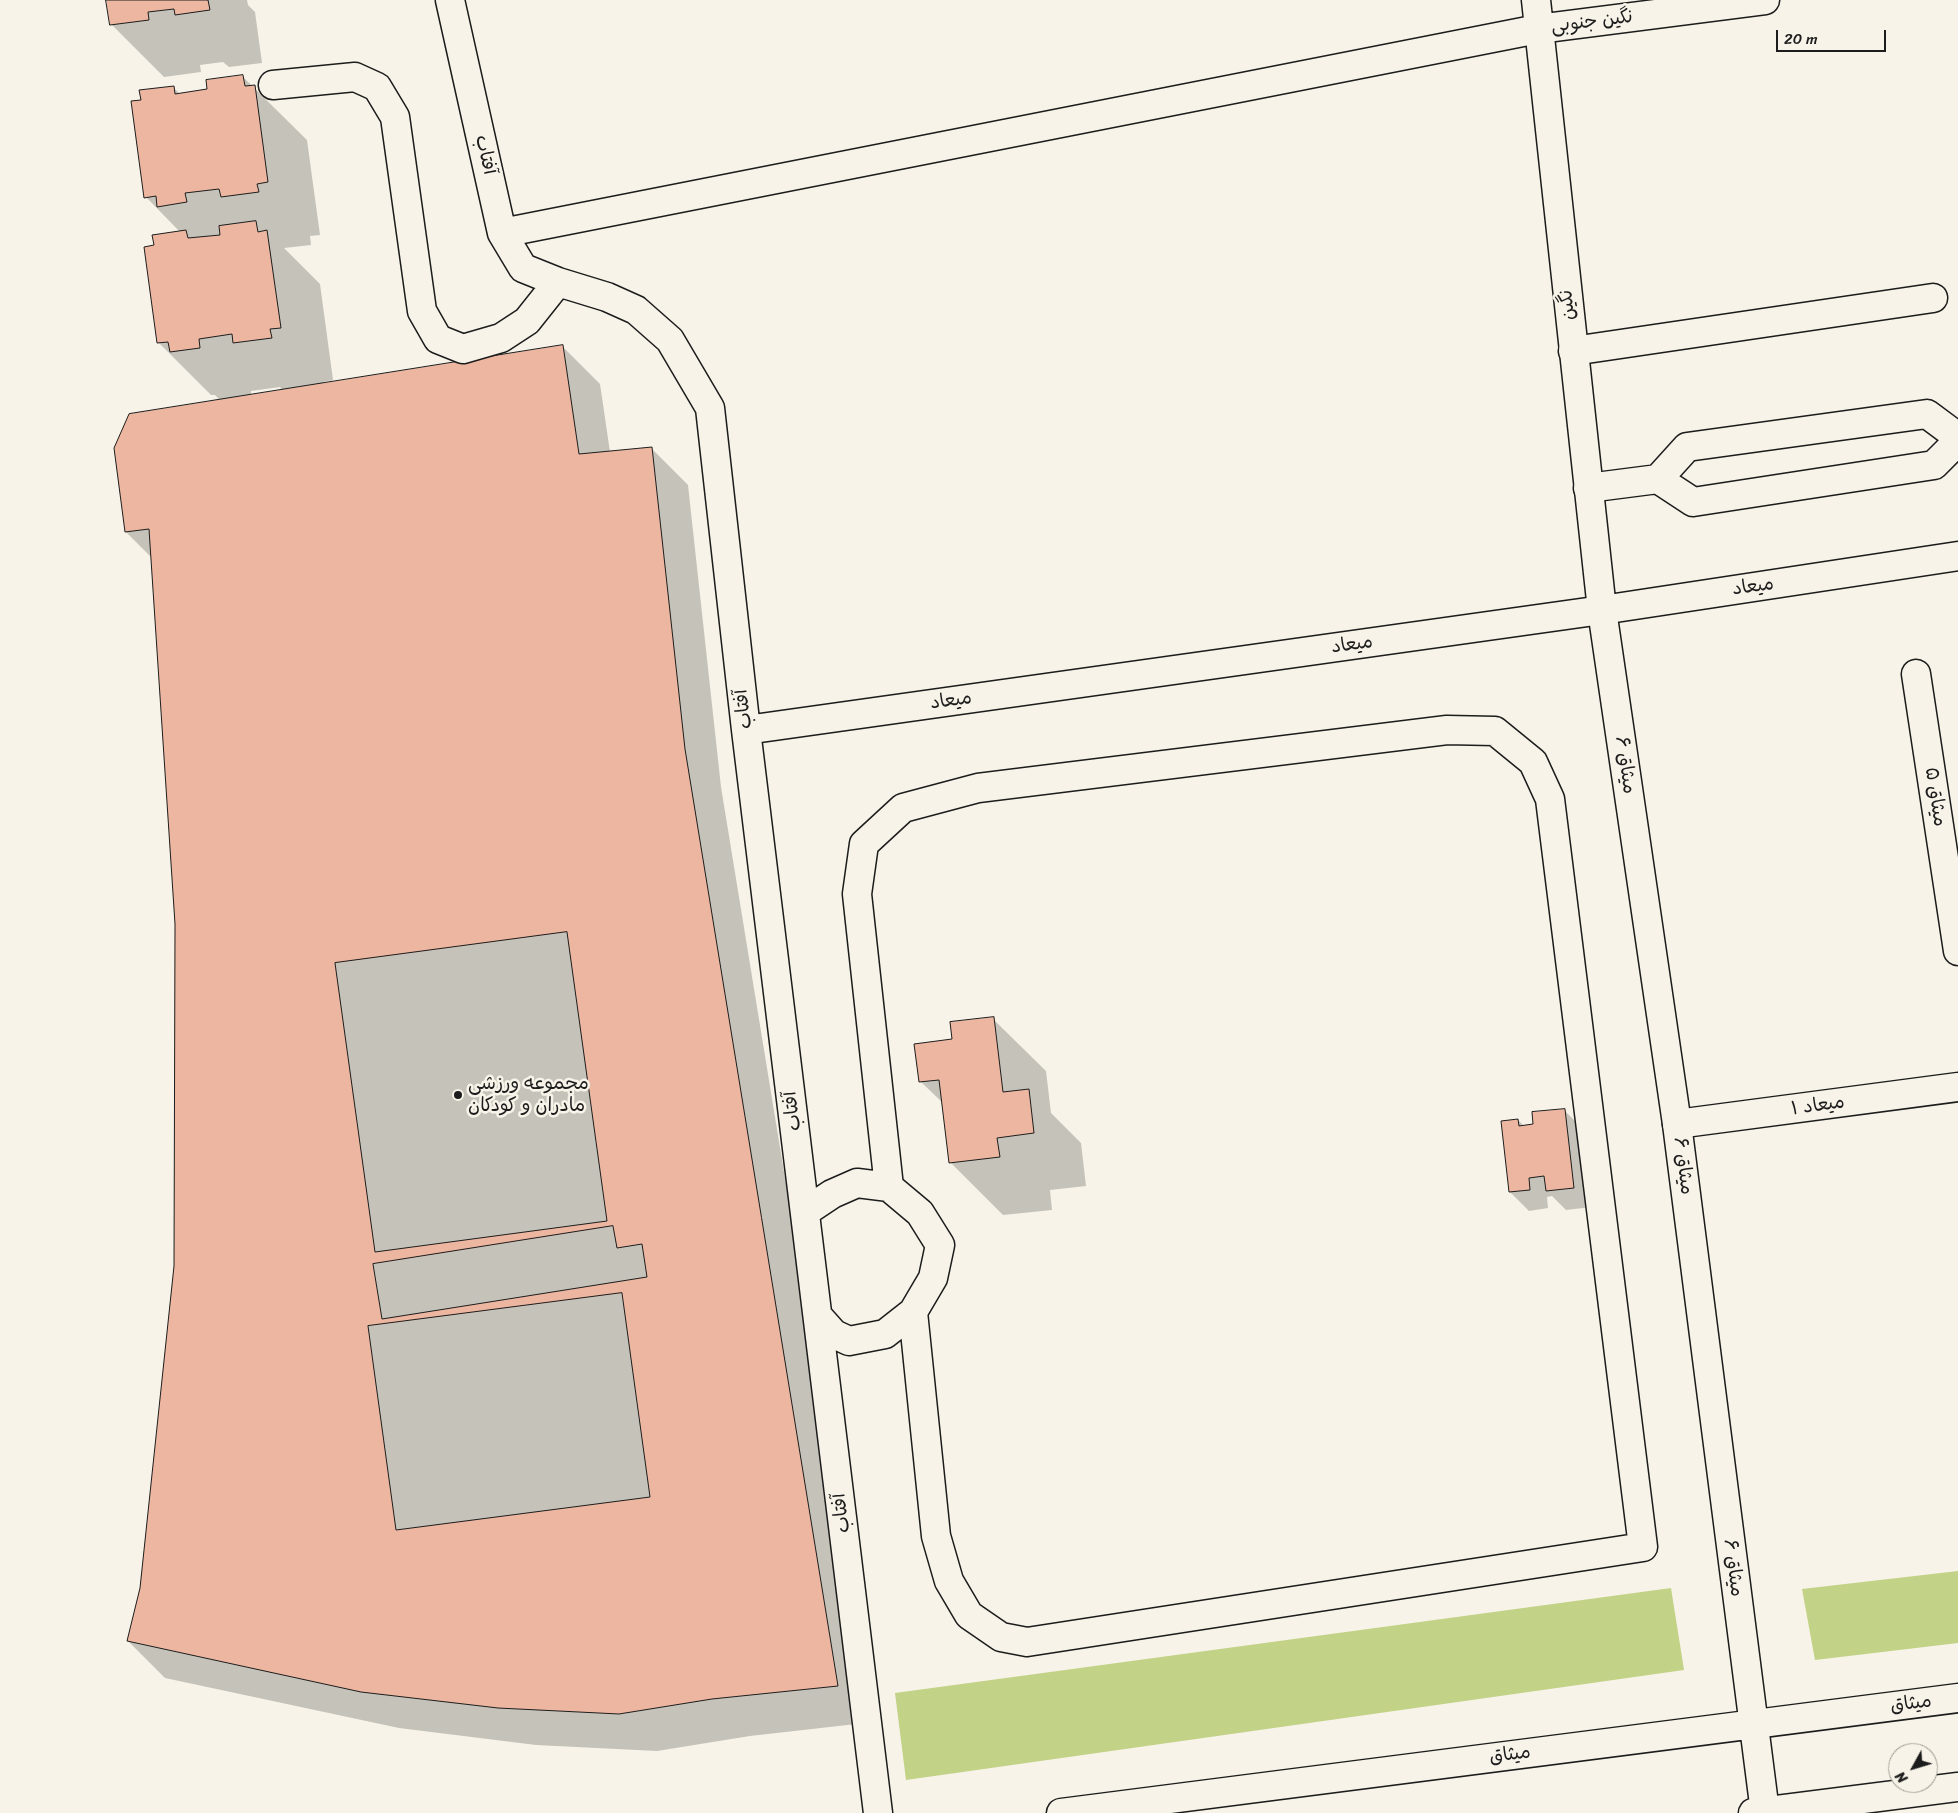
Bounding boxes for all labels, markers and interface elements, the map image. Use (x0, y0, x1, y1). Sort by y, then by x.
street label: نگین جنوبی (1550, 6, 1634, 38)
scale bar (1778, 20, 1888, 52)
text: 20 m (1784, 26, 1818, 52)
street label: آفتاب (469, 133, 501, 177)
street label: نگین (1555, 289, 1581, 321)
street label: میعاد (1731, 573, 1775, 601)
street label: میعاد (1330, 631, 1374, 659)
street label: میعاد (929, 687, 973, 715)
street label: آفتاب (730, 688, 758, 730)
street label: میثاق ۶ (1610, 735, 1640, 795)
street label: میثاق ۵ (1919, 766, 1951, 828)
place label: مجموعه ورزشی مادران و کودکان (468, 1073, 589, 1117)
marker: مجموعه ورزشی مادران و کودکان (452, 1089, 464, 1101)
street label: آفتاب (779, 1090, 807, 1132)
street label: میعاد ۱ (1790, 1091, 1846, 1121)
street label: میثاق ۶ (1668, 1136, 1698, 1196)
street label: آفتاب (828, 1492, 856, 1534)
street label: میثاق ۶ (1718, 1538, 1748, 1598)
street label: میثاق (1889, 1690, 1933, 1718)
street label: میثاق (1488, 1741, 1532, 1769)
north arrow (1888, 1743, 1938, 1793)
text: N (1889, 1765, 1915, 1789)

